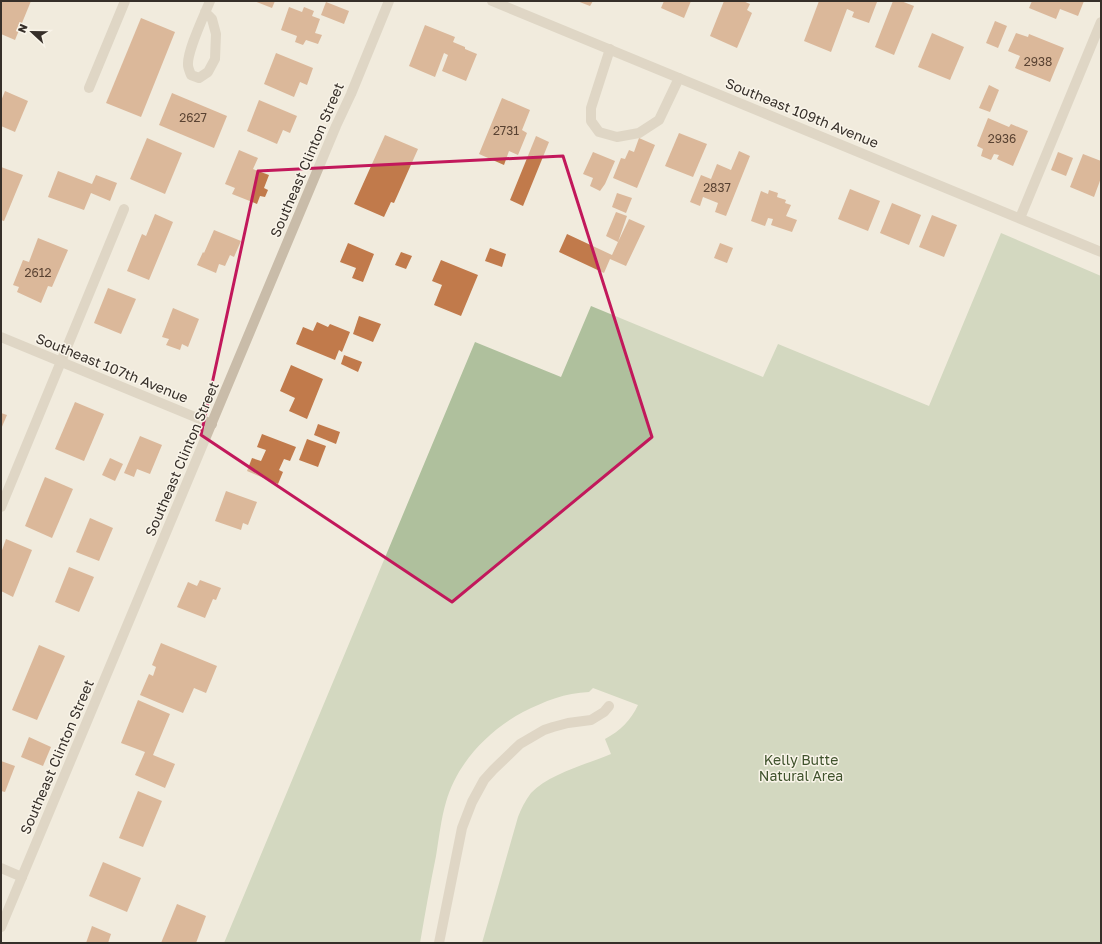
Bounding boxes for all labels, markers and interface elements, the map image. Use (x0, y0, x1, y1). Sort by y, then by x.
north arrow (12, 12, 52, 52)
text: N (15, 22, 30, 34)
house number: 2938 (1024, 54, 1052, 69)
street label: Southeast 109th Avenue (723, 74, 881, 151)
street label: Southeast Clinton Street (266, 80, 347, 240)
house number: 2627 (179, 110, 207, 125)
house number: 2731 (493, 123, 519, 138)
house number: 2936 (988, 131, 1016, 146)
house number: 2837 (703, 180, 731, 195)
house number: 2612 (24, 265, 52, 280)
street label: Southeast 107th Avenue (34, 329, 191, 406)
street label: Southeast Clinton Street (141, 379, 222, 539)
street label: Southeast Clinton Street (16, 677, 97, 837)
park label: Kelly Butte Natural Area (759, 751, 843, 784)

